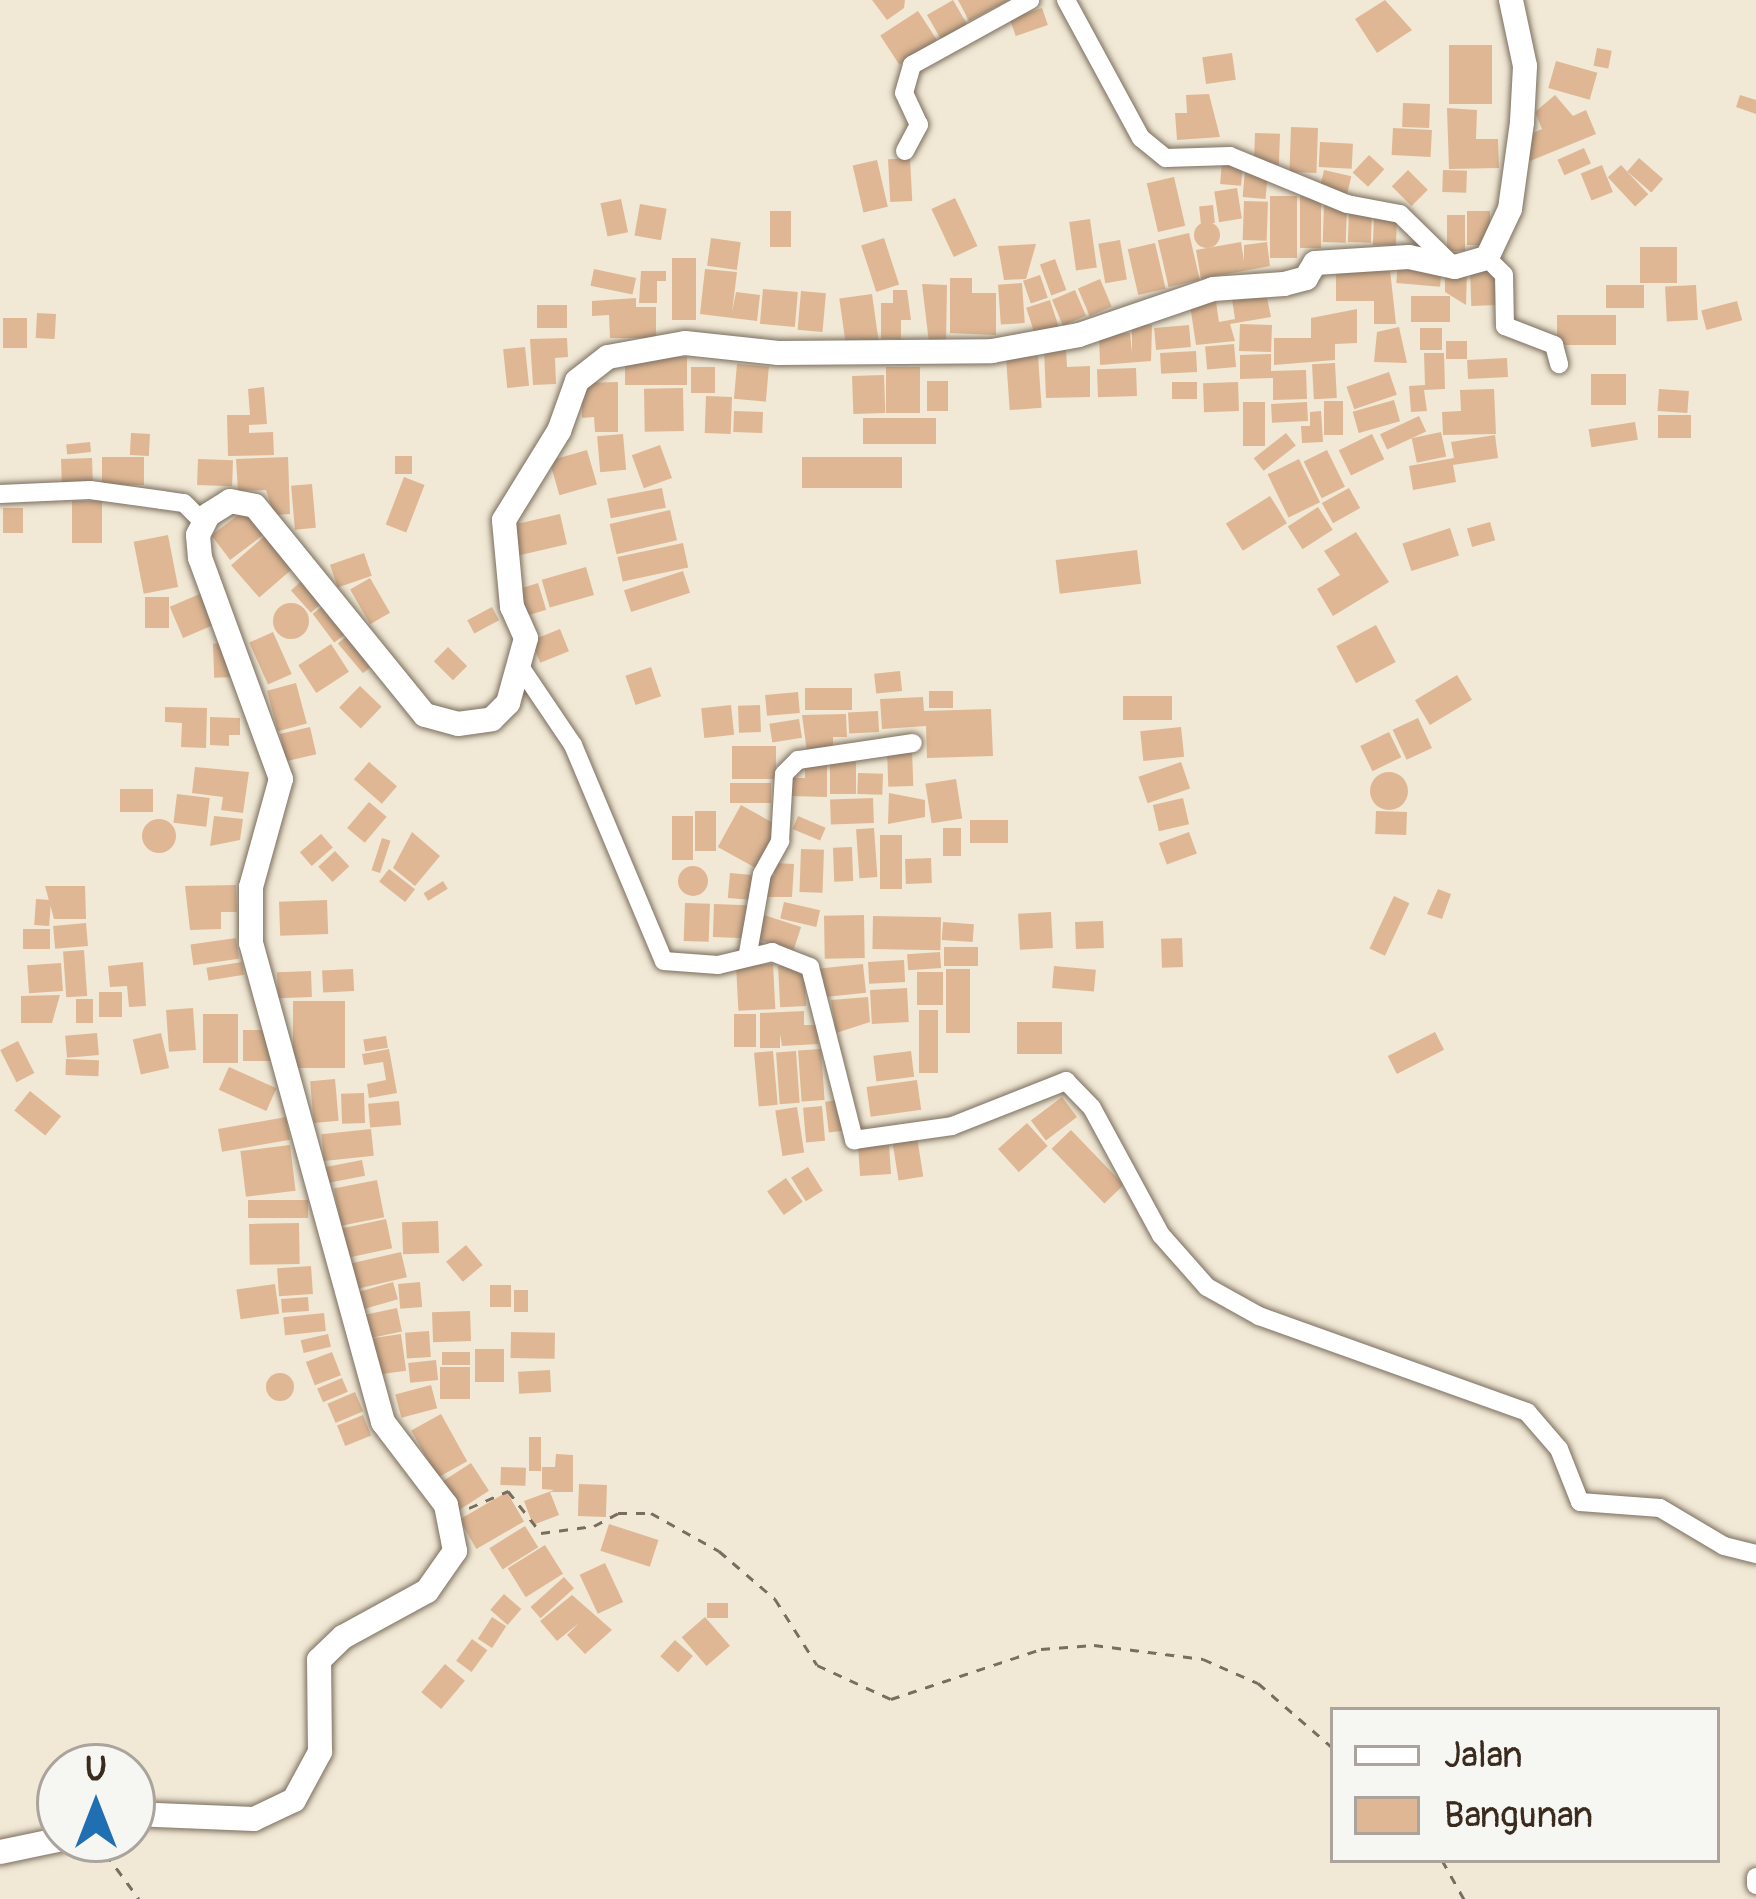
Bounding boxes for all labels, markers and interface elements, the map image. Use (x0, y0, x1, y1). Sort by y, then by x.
legend (1330, 1707, 1720, 1863)
text: Jalan (1444, 1733, 1523, 1778)
north arrow (36, 1743, 156, 1863)
text: U (85, 1749, 107, 1790)
text: Bangunan (1444, 1793, 1593, 1838)

